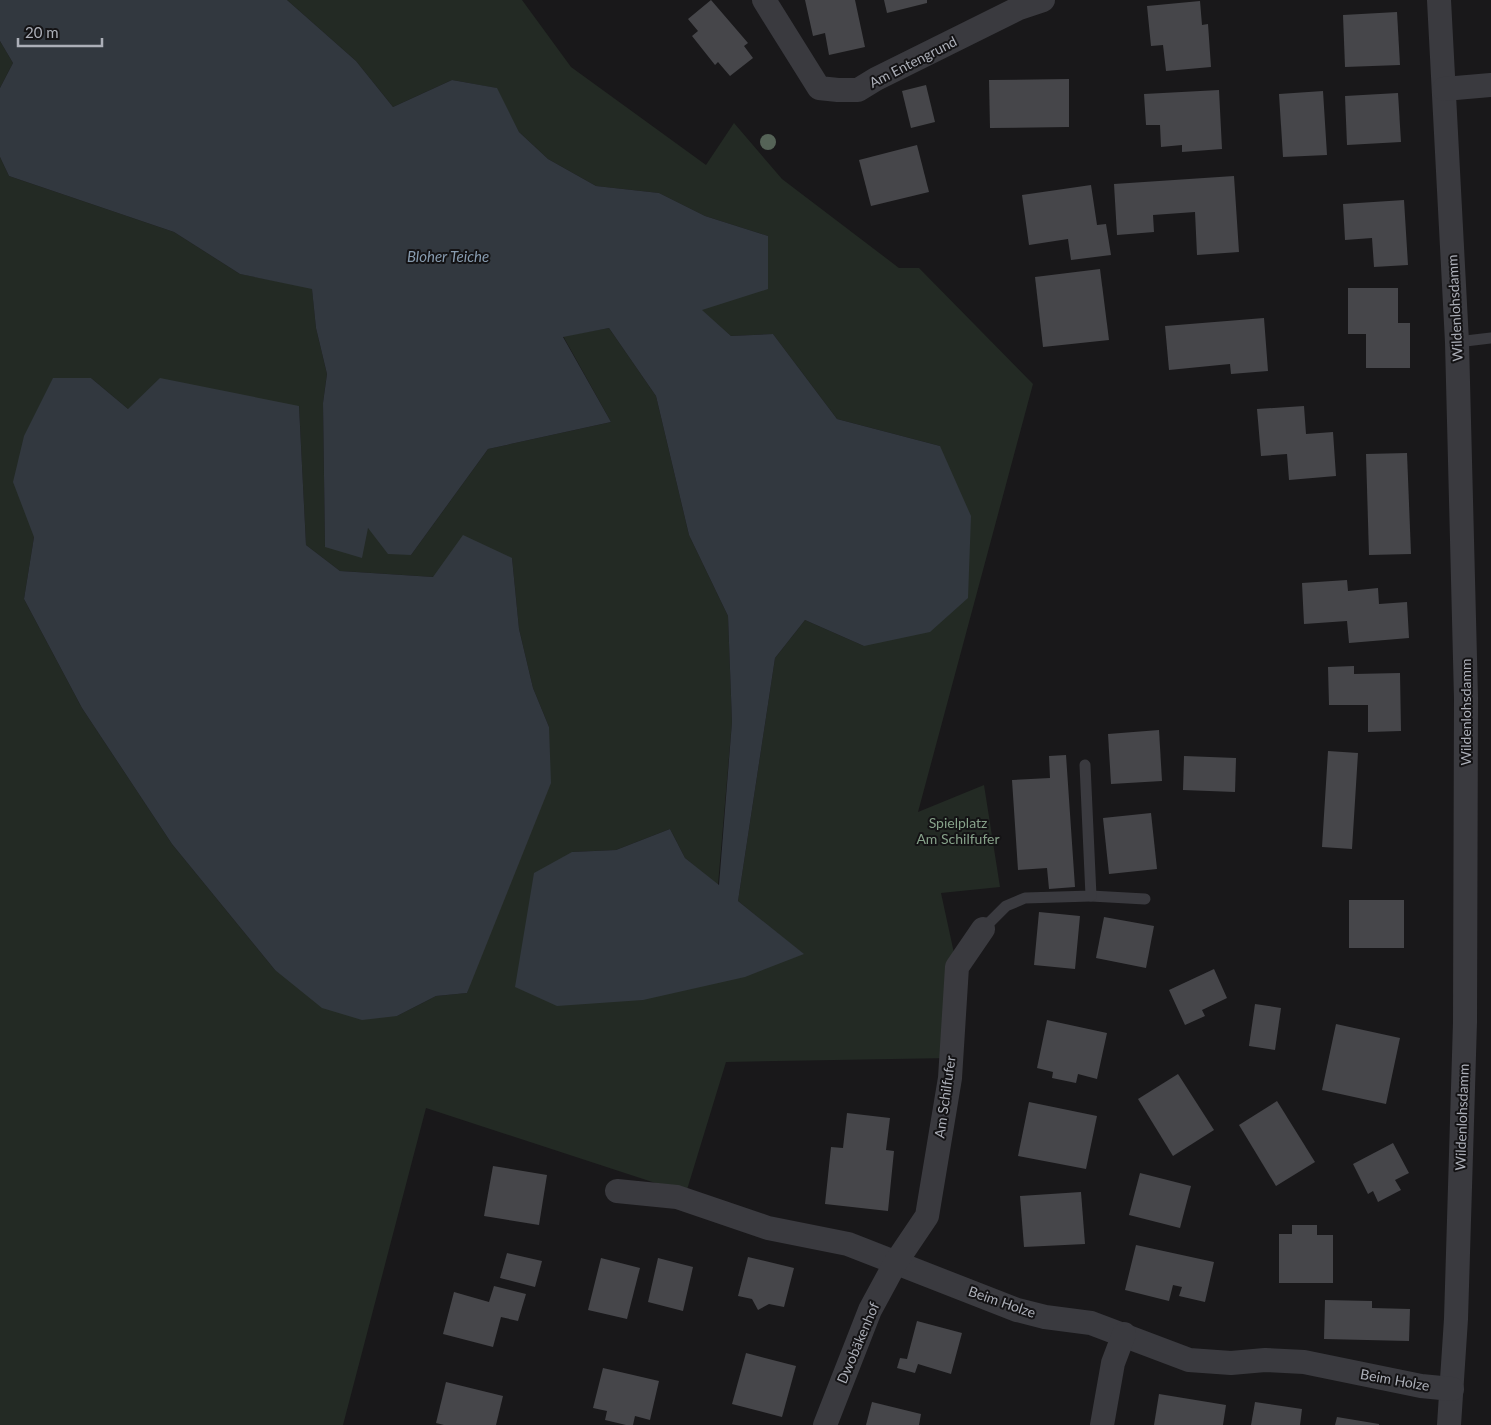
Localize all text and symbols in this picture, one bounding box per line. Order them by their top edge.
scale bar [18,15,101,47]
text: 20 m [25,23,59,41]
street label: Am Entengrund [866,32,959,91]
water label: Bloher Teiche [407,247,489,265]
street label: Wildenlohsdamm [1443,254,1466,362]
street label: Wildenlohsdamm [1457,658,1474,766]
park label: Spielplatz Am Schilfufer [916,814,1000,847]
street label: Am Schilfufer [930,1055,959,1139]
street label: Wildenlohsdamm [1451,1063,1472,1171]
street label: Beim Holze [966,1282,1038,1321]
street label: Dwobäkenhof [833,1299,882,1386]
street label: Beim Holze [1359,1365,1431,1394]

